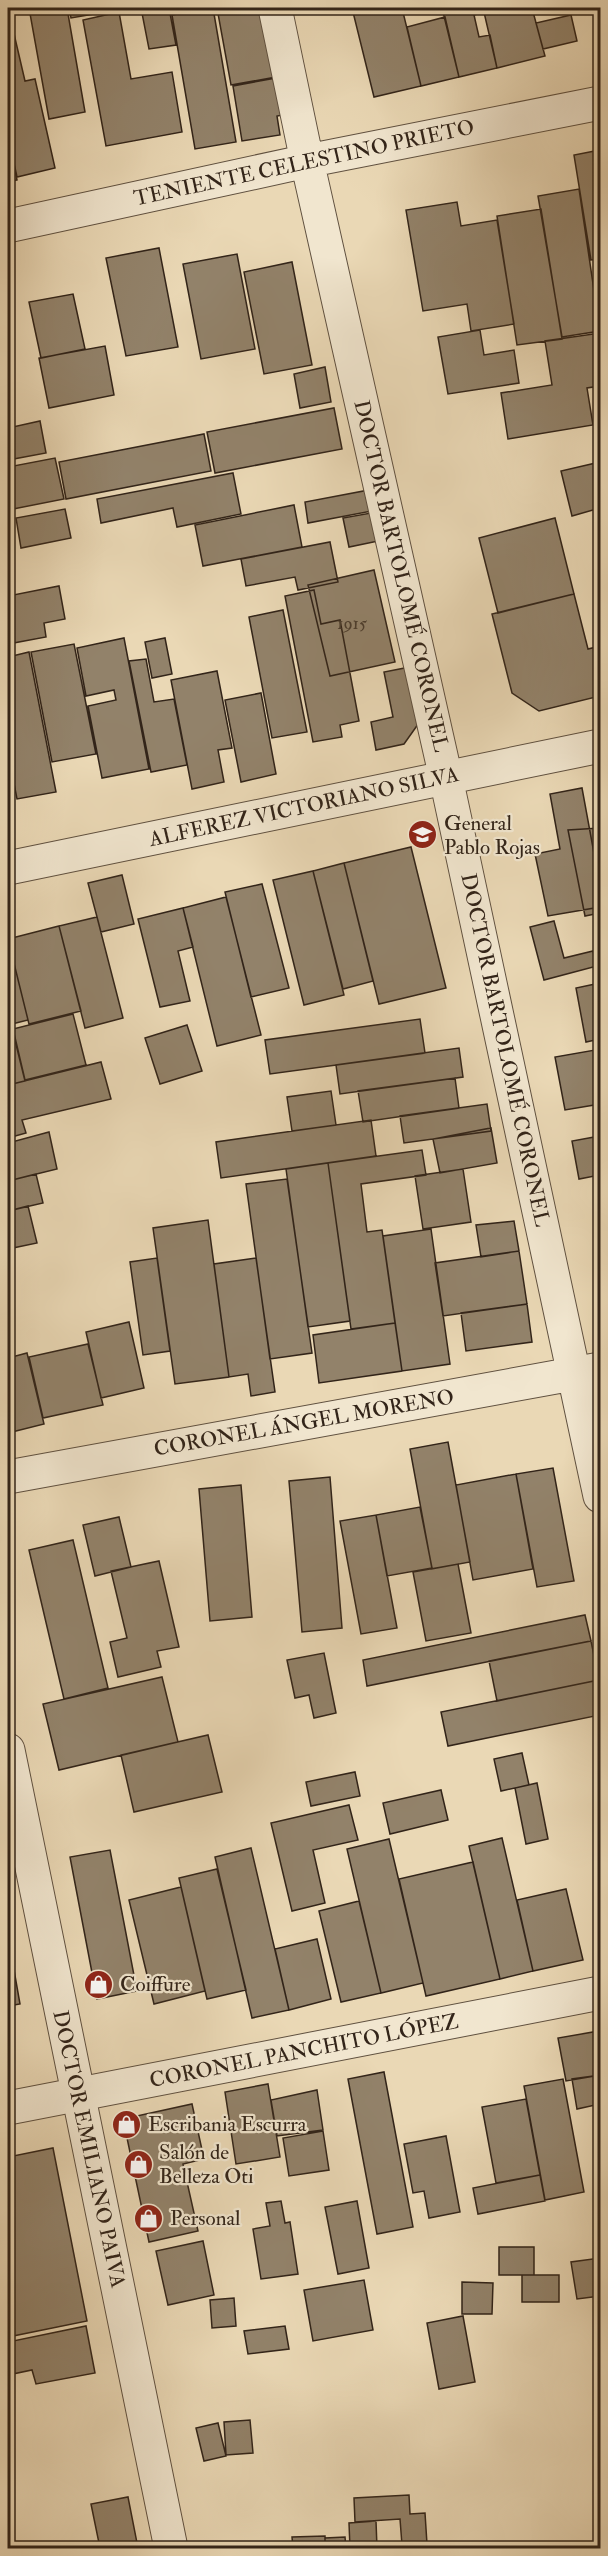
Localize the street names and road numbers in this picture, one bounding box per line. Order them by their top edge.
street label: TENIENTE CELESTINO PRIETO [131,114,477,212]
street label: DOCTOR BARTOLOMÉ CORONEL [347,397,455,755]
street label: ALFEREZ VICTORIANO SILVA [146,761,461,853]
street label: DOCTOR BARTOLOMÉ CORONEL [454,871,556,1229]
street label: CORONEL ÁNGEL MORENO [152,1383,456,1463]
street label: DOCTOR EMILIANO PAIVA [46,2008,132,2290]
street label: CORONEL PANCHITO LÓPEZ [147,2008,461,2094]

